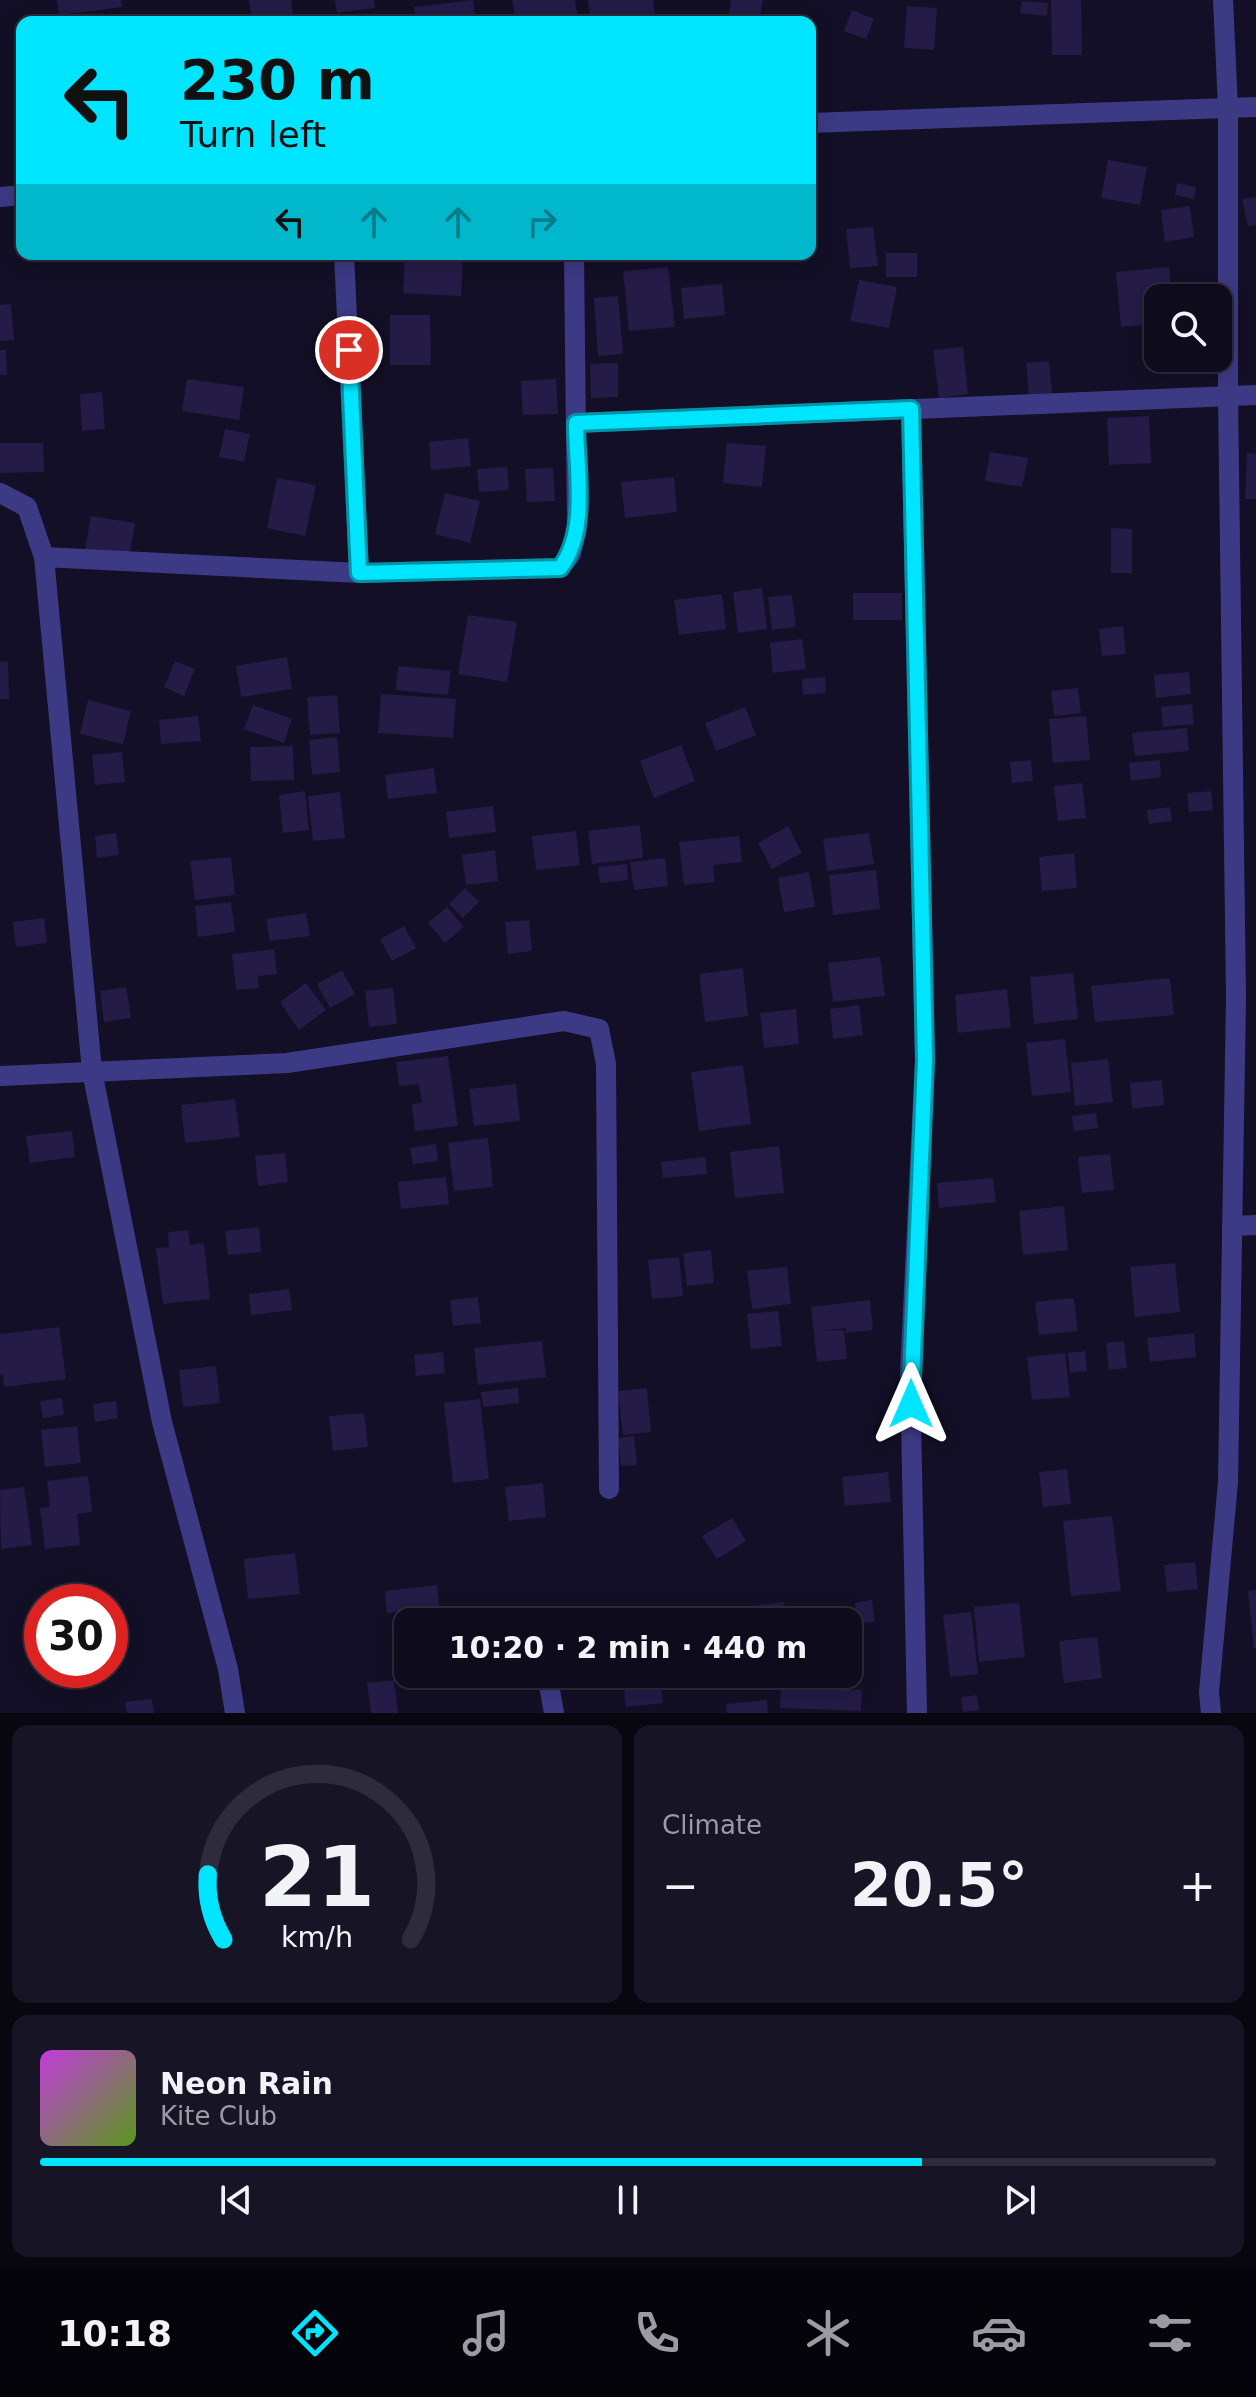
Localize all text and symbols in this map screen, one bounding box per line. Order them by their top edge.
text: 230 m [180,47,375,112]
icon: left [48,48,152,152]
text: Turn left [180,114,326,155]
icon: left [268,200,312,244]
icon: ahead [352,200,396,244]
icon: ahead [436,200,480,244]
icon: right [520,200,564,244]
map controls [1144,284,1232,372]
button: search [1144,284,1232,372]
pin [315,316,383,384]
icon: arrive [327,328,371,372]
position arrow [869,1362,953,1446]
speed limit sign: 30 [24,1584,128,1688]
text: 10:20 · 2 min · 440 m [449,1630,807,1665]
text: Climate [662,1810,762,1840]
text: 21 [259,1829,375,1926]
text: 20.5° [850,1850,1028,1920]
text: − [662,1860,699,1911]
text: + [1179,1860,1216,1911]
text: km/h [281,1920,353,1954]
text: Neon Rain [160,2066,333,2101]
text: Kite Club [160,2101,277,2131]
icon: previous [214,2178,258,2222]
icon: pause [606,2178,650,2222]
icon: next [998,2178,1042,2222]
icon: directions [287,2305,343,2361]
icon: music [458,2305,514,2361]
icon: phone [629,2305,685,2361]
icon: climate [800,2305,856,2361]
icon: car [971,2305,1027,2361]
icon: filters [1142,2305,1198,2361]
text: 10:18 [58,2313,172,2354]

